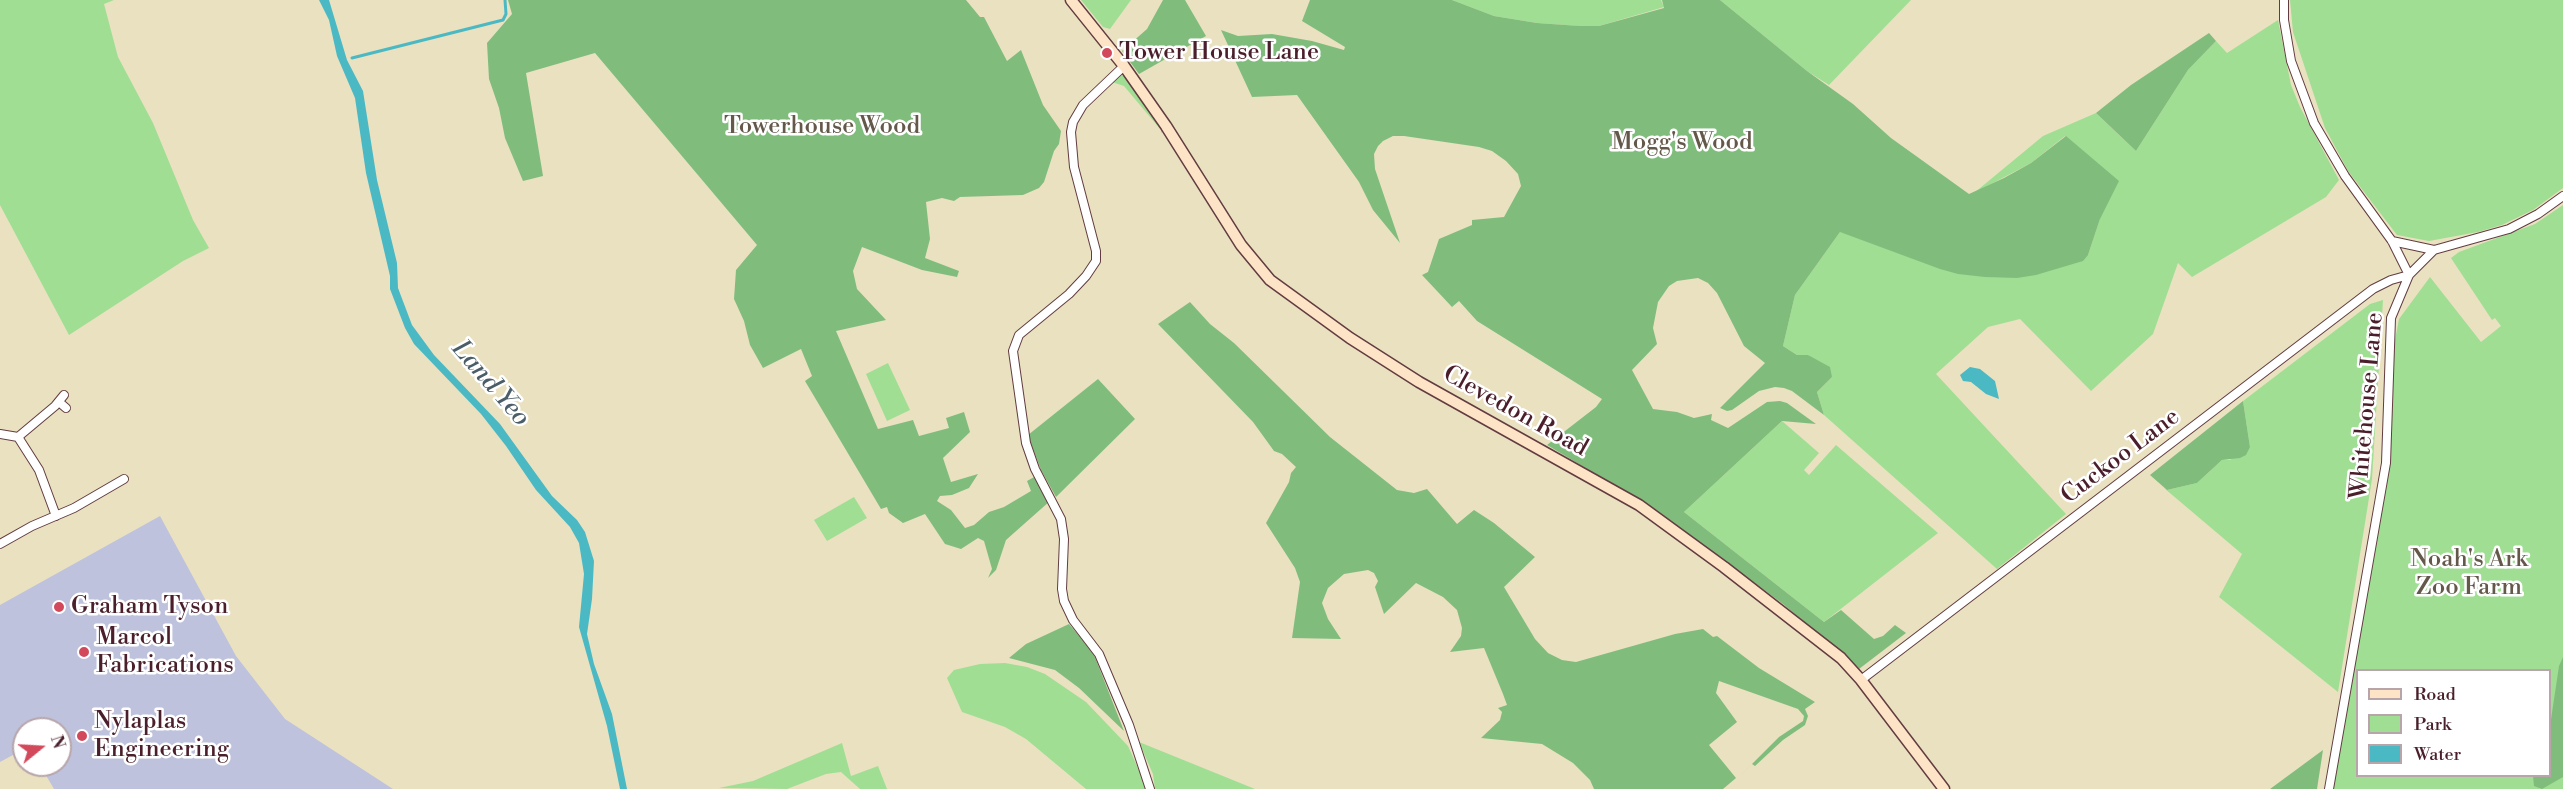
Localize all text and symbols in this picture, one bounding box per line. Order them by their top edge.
place label: Tower House Lane [1119,39,1319,67]
marker: Tower House Lane [1100,46,1114,60]
park label: Towerhouse Wood [724,113,920,141]
park label: Mogg's Wood [1611,129,1753,157]
street label: Whitehouse Lane [2345,311,2391,501]
water label: Land Yeo [444,335,536,433]
street label: Clevedon Road [1437,360,1593,464]
street label: Cuckoo Lane [2056,403,2186,511]
park label: Noah's Ark Zoo Farm [2410,546,2528,602]
place label: Graham Tyson [71,593,228,621]
marker: Graham Tyson [52,600,66,614]
place label: Marcol Fabrications [96,624,234,680]
marker: Marcol Fabrications [77,645,91,659]
legend [2356,669,2551,777]
text: Road [2414,683,2456,706]
place label: Nylaplas Engineering [94,708,229,764]
text: Park [2414,713,2451,736]
north arrow [12,717,72,777]
marker: Nylaplas Engineering [75,729,89,743]
text: N [46,733,69,751]
text: Water [2414,743,2461,766]

